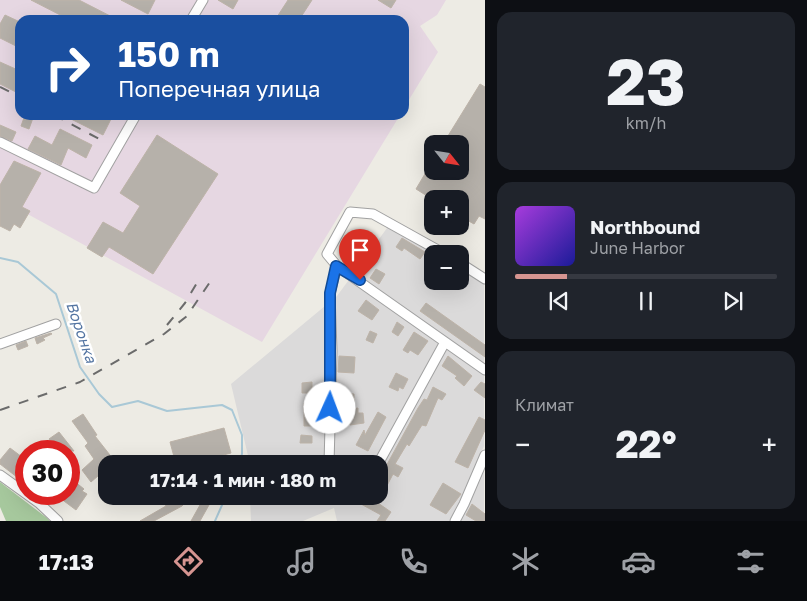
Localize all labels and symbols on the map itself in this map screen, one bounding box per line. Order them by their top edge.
north arrow [424,135,469,180]
pin [339,229,381,280]
water label: Воронка [63,299,101,365]
position arrow [303,381,355,433]
speed limit sign: 30 [15,440,80,505]

